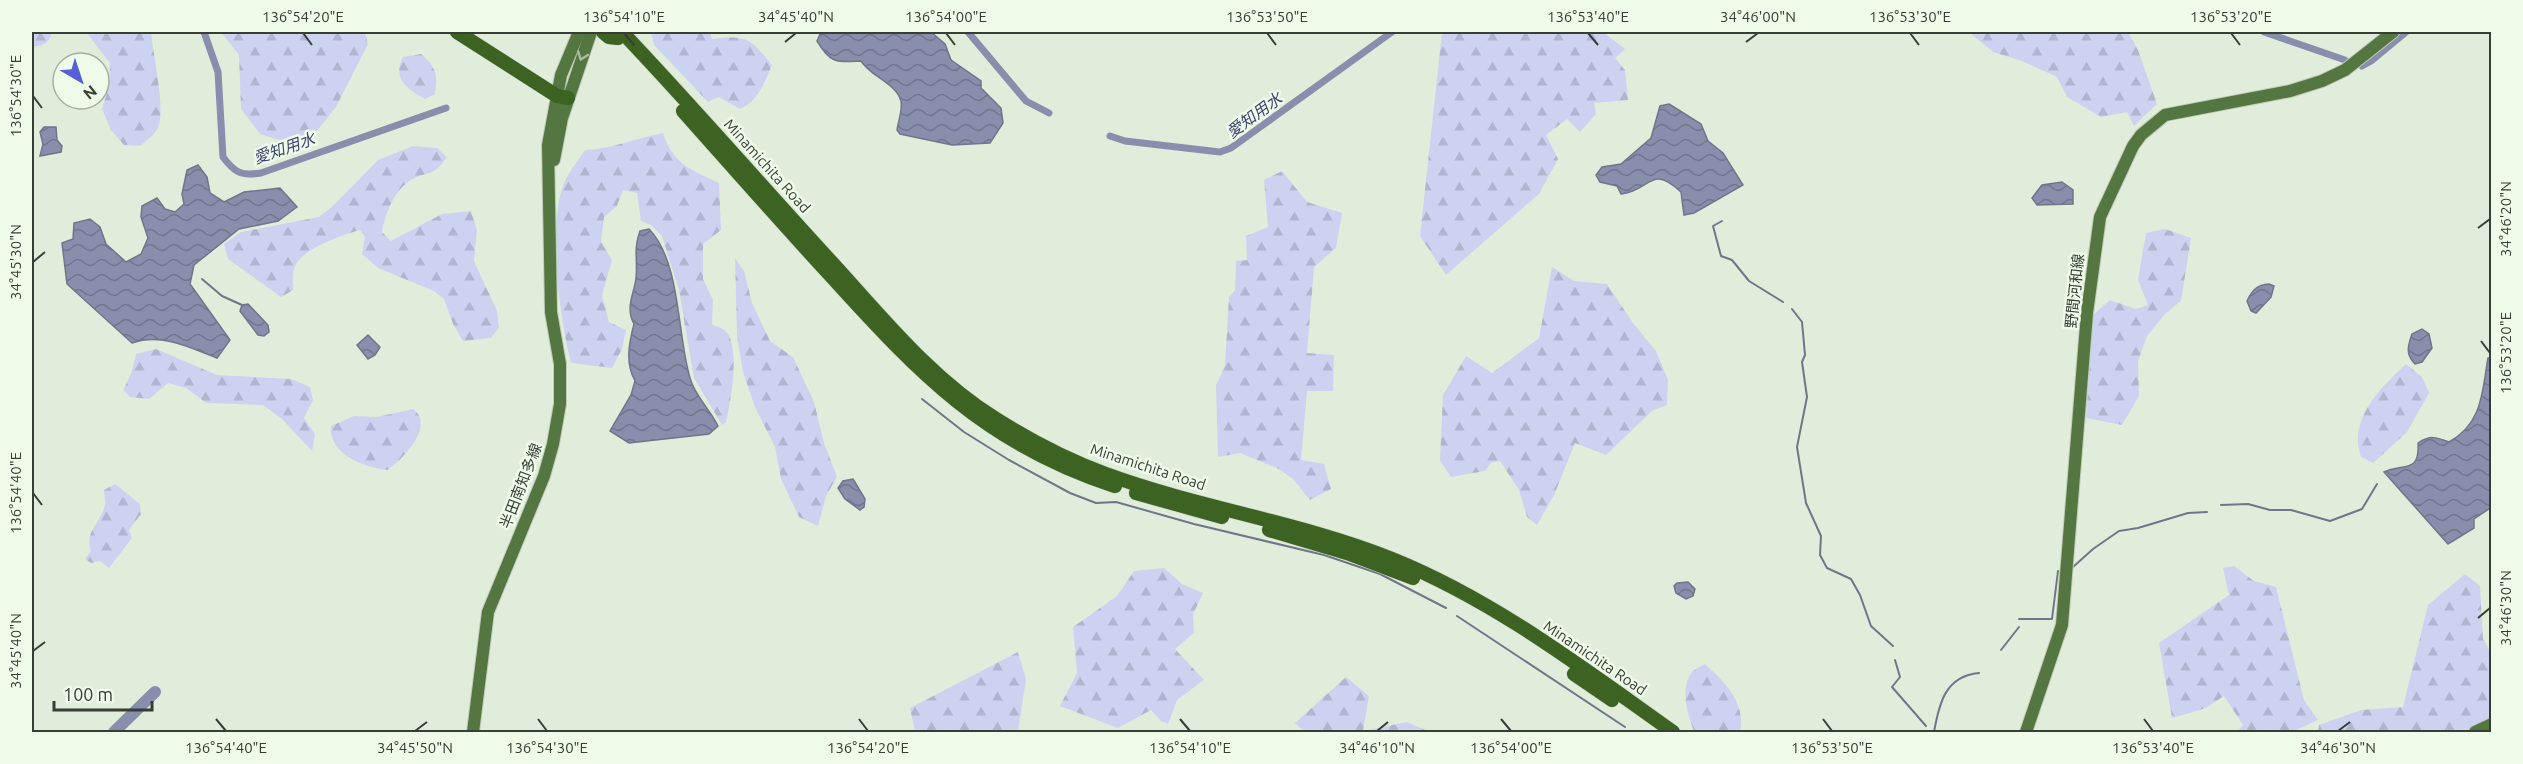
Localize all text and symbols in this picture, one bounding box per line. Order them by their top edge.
text: 136°54'20"E [262,8,344,25]
text: 136°54'10"E [583,8,665,25]
text: 34°45'40"N [758,8,834,25]
text: 136°54'00"E [905,8,987,25]
text: 136°53'50"E [1226,8,1308,25]
text: 136°53'40"E [1547,8,1629,25]
text: 34°46'00"N [1720,8,1796,25]
text: 136°53'30"E [1869,8,1951,25]
text: 136°53'20"E [2190,8,2272,25]
one-way arrow [576,50,589,61]
north arrow [51,51,111,111]
text: 136°54'30"E [7,55,24,137]
text: N [80,82,101,103]
water label: 愛知用水 [1223,88,1287,141]
street label: Minamichita Road [721,115,814,216]
water label: 愛知用水 [251,128,319,167]
text: 34°46'20"N [2497,181,2514,257]
text: 34°45'30"N [7,224,24,300]
street label: 野間河和線 [2062,253,2087,329]
text: 136°53'20"E [2497,312,2514,394]
street label: Minamichita Road [1088,440,1208,493]
street label: 半田南知多線 [496,441,545,531]
text: 136°54'40"E [7,452,24,534]
text: 34°46'30"N [2497,570,2514,646]
text: 34°45'40"N [7,613,24,689]
street label: Minamichita Road [1541,617,1650,698]
scale bar [54,674,152,712]
text: 100 m [63,684,113,704]
text: 136°54'40"E [185,739,267,756]
text: 34°45'50"N [377,739,453,756]
text: 136°54'30"E [506,739,588,756]
text: 136°54'20"E [827,739,909,756]
text: 136°54'10"E [1149,739,1231,756]
text: 34°46'10"N [1339,739,1415,756]
text: 136°54'00"E [1470,739,1552,756]
text: 136°53'50"E [1791,739,1873,756]
text: 136°53'40"E [2112,739,2194,756]
text: 34°46'30"N [2300,739,2376,756]

